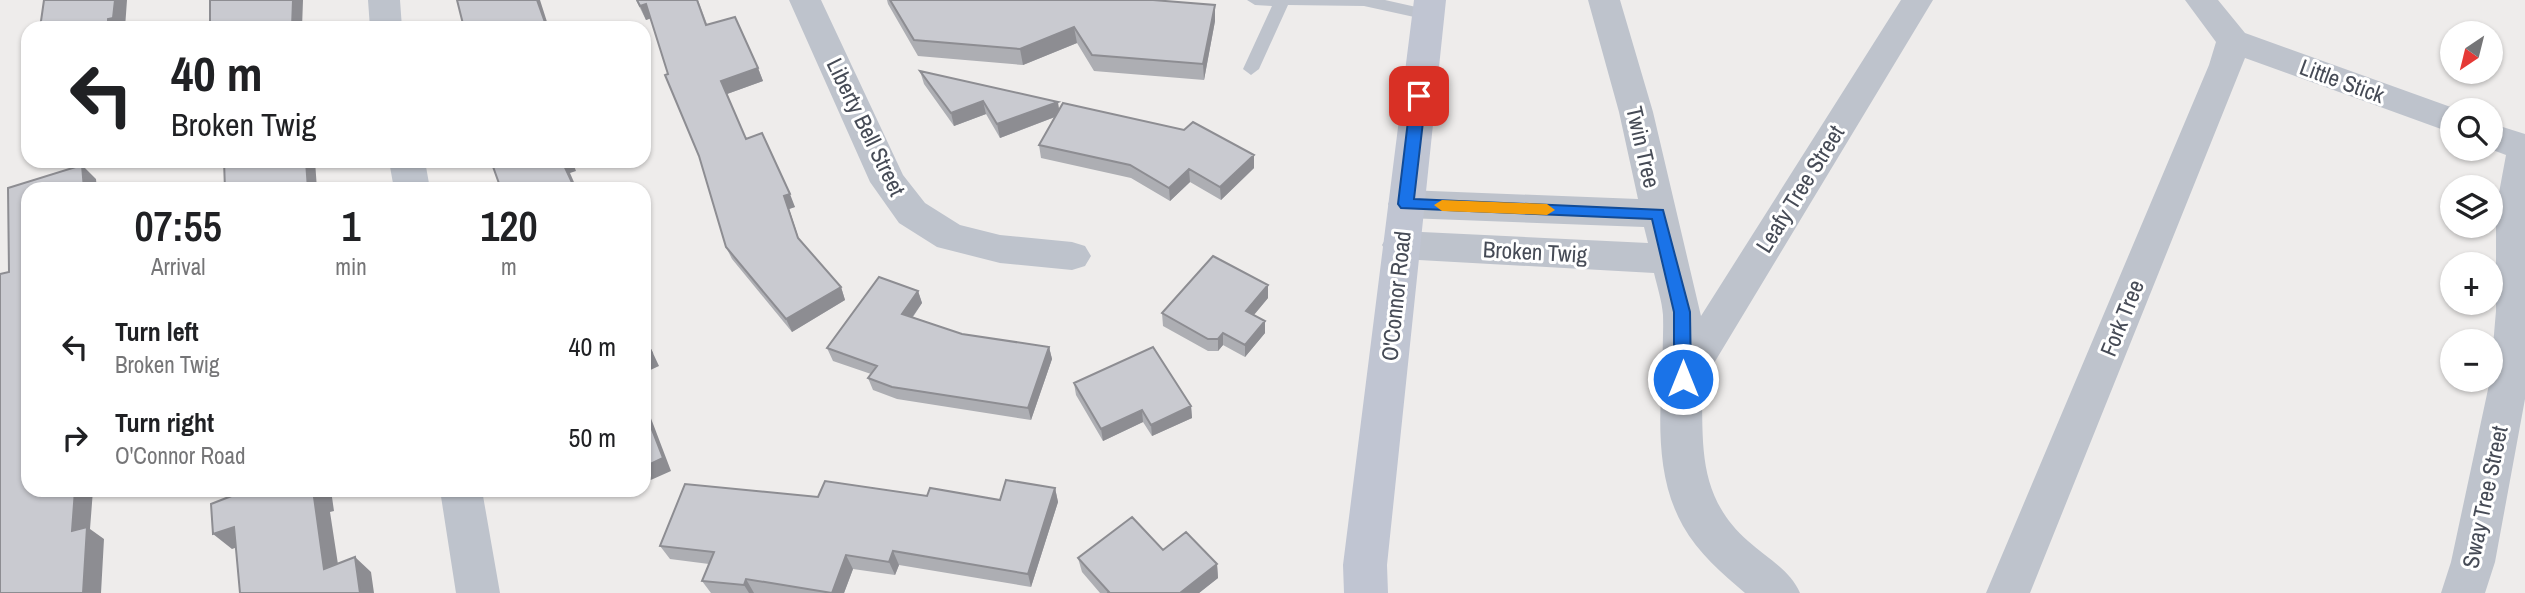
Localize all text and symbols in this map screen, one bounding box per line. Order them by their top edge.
north arrow [2440,21,2502,84]
map controls [2440,21,2503,392]
text: 40 m [171,40,263,106]
icon: left [56,49,147,140]
street label: Little Stick [2295,51,2389,110]
street label: Liberty Bell Street [820,53,913,201]
pin [1389,66,1449,126]
icon: arrive [1400,77,1438,115]
button: search [2440,98,2503,161]
text: Broken Twig [171,103,316,146]
street label: Twin Tree [1619,103,1668,191]
street label: Leafy Tree Street [1748,119,1851,258]
button: layers [2440,175,2503,238]
text: 07:55 [134,198,222,254]
text: 1 [341,198,361,254]
text: 120 [480,198,538,254]
street label: O'Connor Road [1373,229,1418,362]
street label: Broken Twig [1482,233,1589,270]
text: Arrival [151,251,205,282]
text: min [335,251,367,282]
text: m [501,251,517,282]
button: + [2440,252,2503,315]
street label: Fork Tree [2092,275,2151,361]
text: Turn left [115,314,199,349]
icon: left [56,328,94,366]
text: 40 m [569,329,616,364]
button: − [2440,329,2503,392]
position arrow [1646,342,1720,416]
text: Broken Twig [115,349,220,380]
text: Turn right [115,405,214,440]
icon: right [56,419,94,457]
text: 50 m [569,420,616,455]
street label: Sway Tree Street [2454,423,2515,571]
text: O'Connor Road [115,440,245,471]

